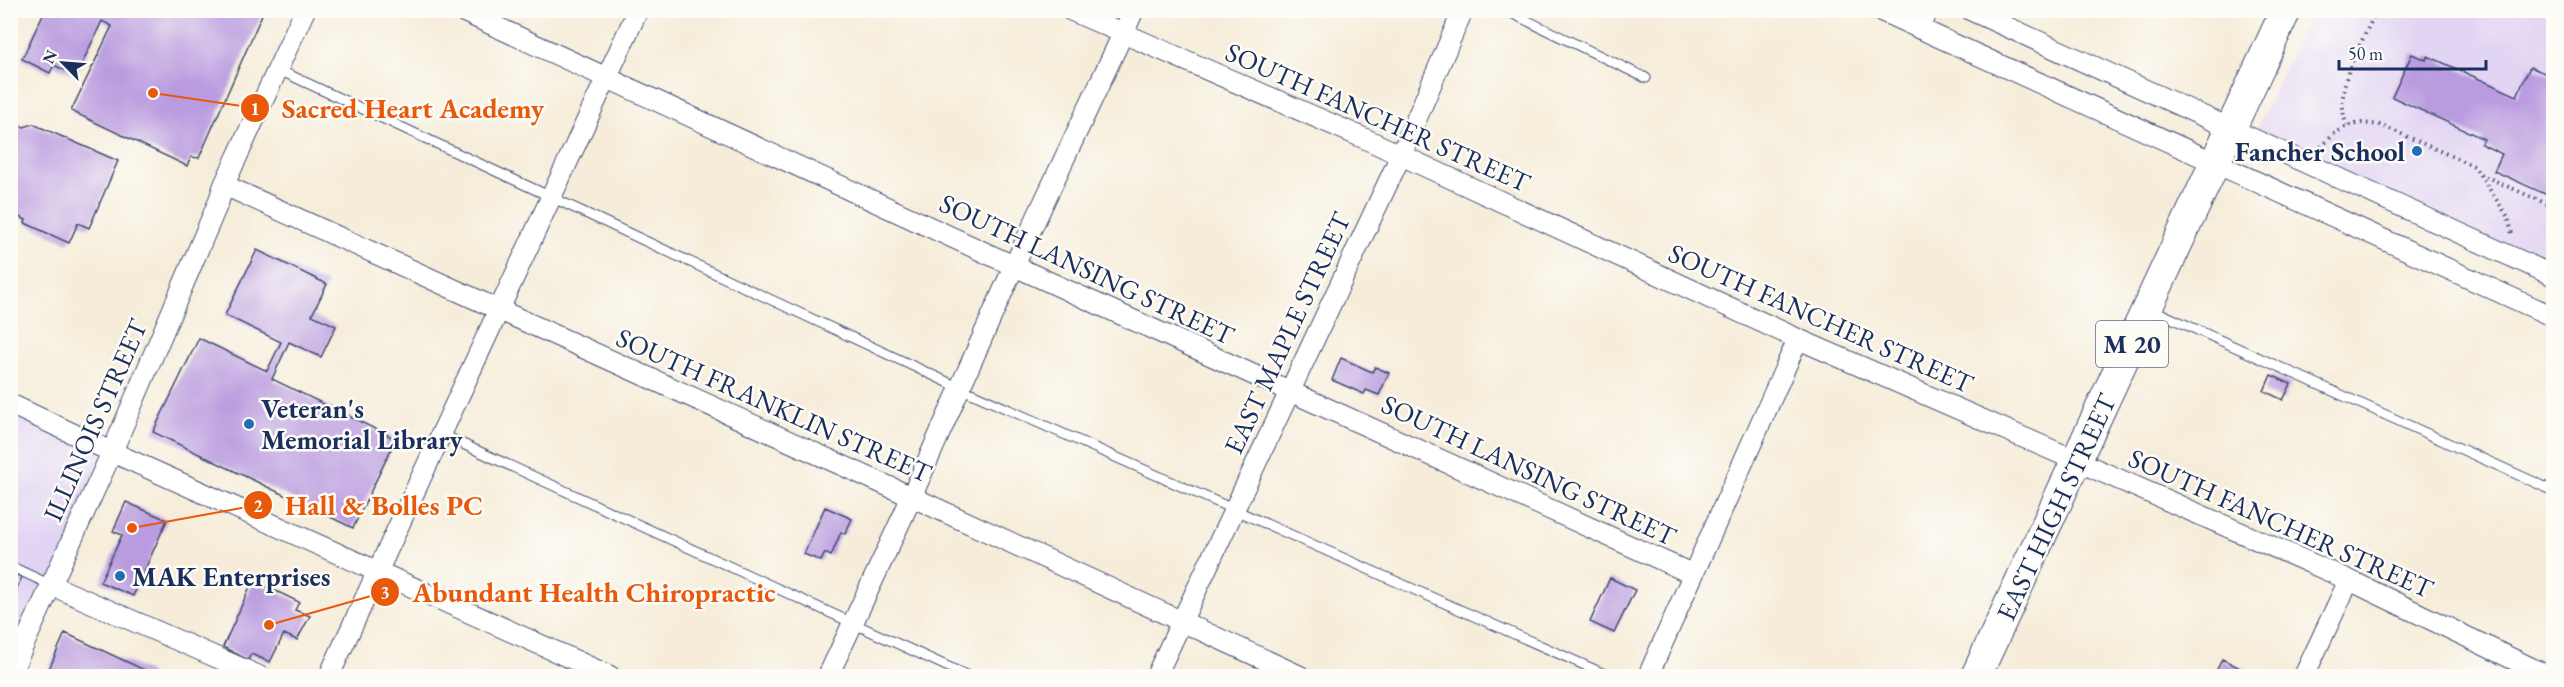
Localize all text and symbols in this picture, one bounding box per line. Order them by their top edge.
north arrow [33,33,93,93]
scale bar [2339,33,2486,71]
street label: SOUTH FANCHER STREET [1220,34,1537,200]
text: 50 m [2348,42,2383,65]
text: N [38,47,62,67]
callout: Sacred Heart Academy [240,85,556,131]
text: Sacred Heart Academy [282,90,545,126]
text: 1 [250,97,260,120]
place label: Fancher School [2235,134,2405,169]
marker: Fancher School [2410,144,2424,158]
street label: SOUTH LANSING STREET [934,185,1241,353]
street label: EAST MAPLE STREET [1216,206,1359,459]
street label: SOUTH FANCHER STREET [1663,235,1980,401]
street label: ILLINOIS STREET [35,313,156,526]
street label: SOUTH FRANKLIN STREET [611,320,938,491]
road number: M 20 [2096,321,2168,367]
street label: SOUTH LANSING STREET [1376,386,1683,554]
street label: EAST HIGH STREET [1988,387,2124,626]
place label: Veteran's Memorial Library [261,391,464,457]
marker: Veteran's Memorial Library [242,417,256,431]
street label: SOUTH FANCHER STREET [2123,440,2440,606]
callout: Hall & Bolles PC [243,482,495,528]
text: Hall & Bolles PC [285,487,483,523]
text: 2 [253,494,263,517]
place label: MAK Enterprises [132,559,331,594]
marker: MAK Enterprises [113,569,127,583]
callout: Abundant Health Chiropractic [370,569,788,615]
text: Abundant Health Chiropractic [411,574,776,610]
text: 3 [380,581,390,604]

